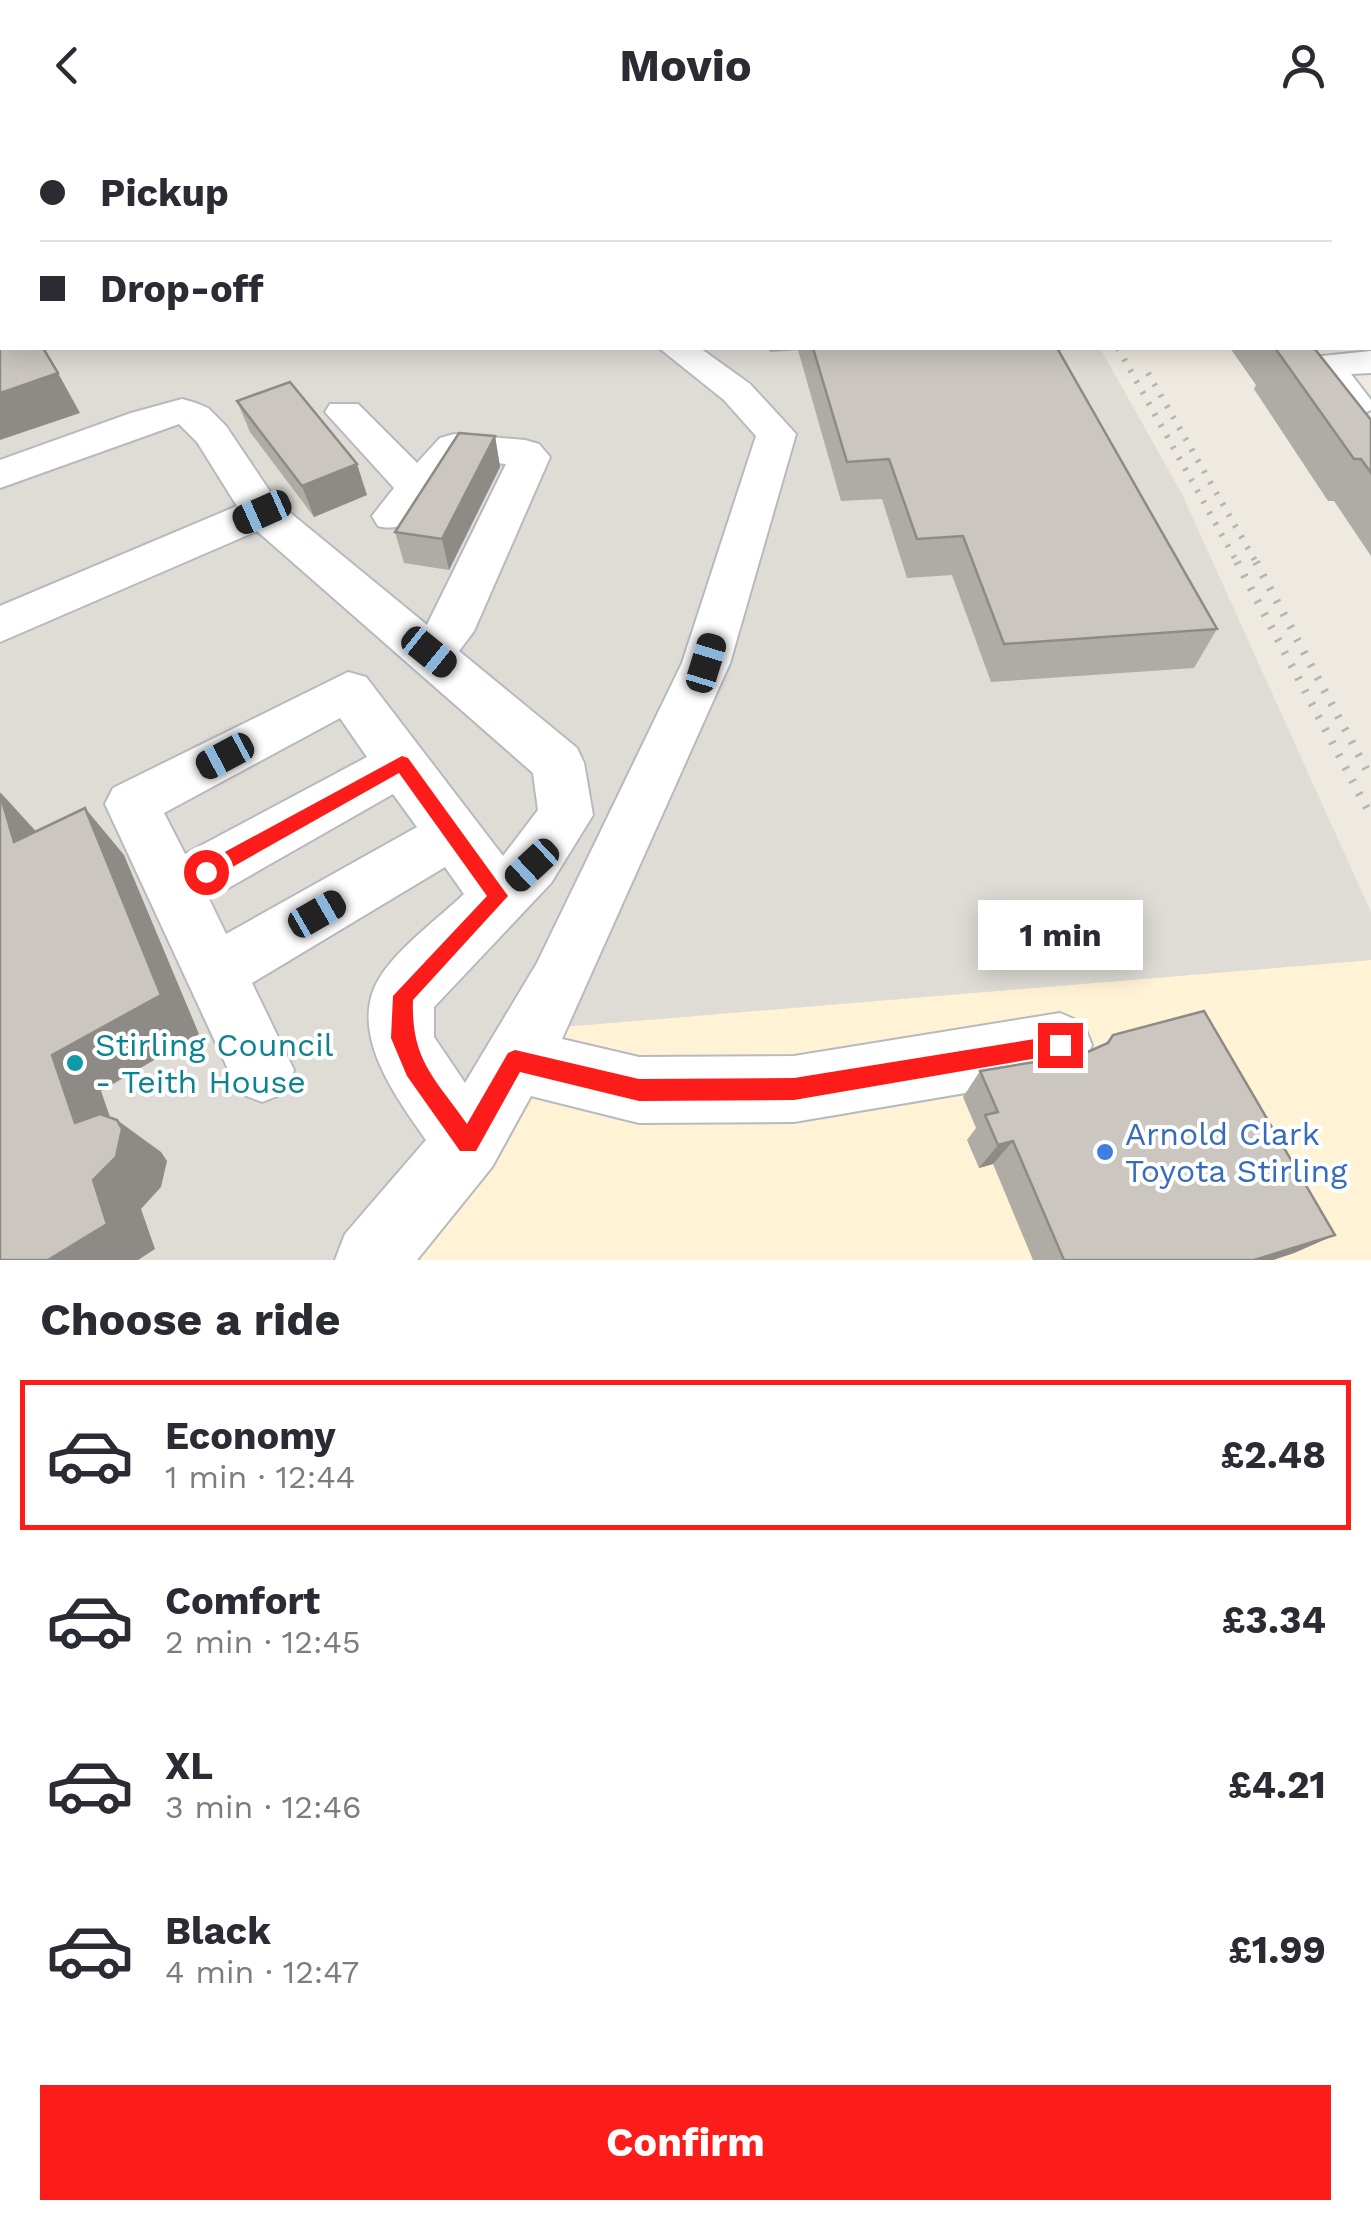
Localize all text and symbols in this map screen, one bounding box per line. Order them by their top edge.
icon: back [40,38,95,93]
icon: person [1276,38,1331,93]
text: Movio [619,39,752,92]
text: Pickup [100,171,229,215]
text: Drop-off [100,267,264,311]
car [228,486,296,538]
car [396,621,462,683]
car [683,630,729,696]
car [191,729,259,783]
car [500,834,564,896]
route start [184,850,229,895]
car [284,886,350,942]
callout: 1 min [978,900,1142,970]
text: 1 min [1019,916,1102,954]
route end [1038,1023,1083,1068]
place label: Stirling Council - Teith House [95,1026,334,1101]
marker: Stirling Council - Teith House [64,1052,86,1074]
place label: Arnold Clark Toyota Stirling [1125,1115,1348,1190]
marker: Arnold Clark Toyota Stirling [1094,1141,1116,1163]
text: Choose a ride [40,1293,340,1346]
icon: car [45,1410,135,1500]
text: Economy [165,1414,336,1458]
text: £2.48 [1221,1433,1326,1477]
text: 1 min · 12:44 [165,1458,355,1496]
icon: car [45,1575,135,1665]
text: Comfort [165,1579,320,1623]
text: £3.34 [1222,1598,1326,1642]
text: 2 min · 12:45 [165,1623,361,1661]
icon: car [45,1740,135,1830]
text: XL [165,1744,213,1788]
text: £4.21 [1228,1763,1326,1807]
text: 3 min · 12:46 [165,1788,361,1826]
icon: car [45,1905,135,1995]
text: Black [165,1909,271,1953]
text: £1.99 [1228,1928,1326,1972]
text: 4 min · 12:47 [165,1953,359,1991]
button: Confirm [40,2085,1331,2200]

